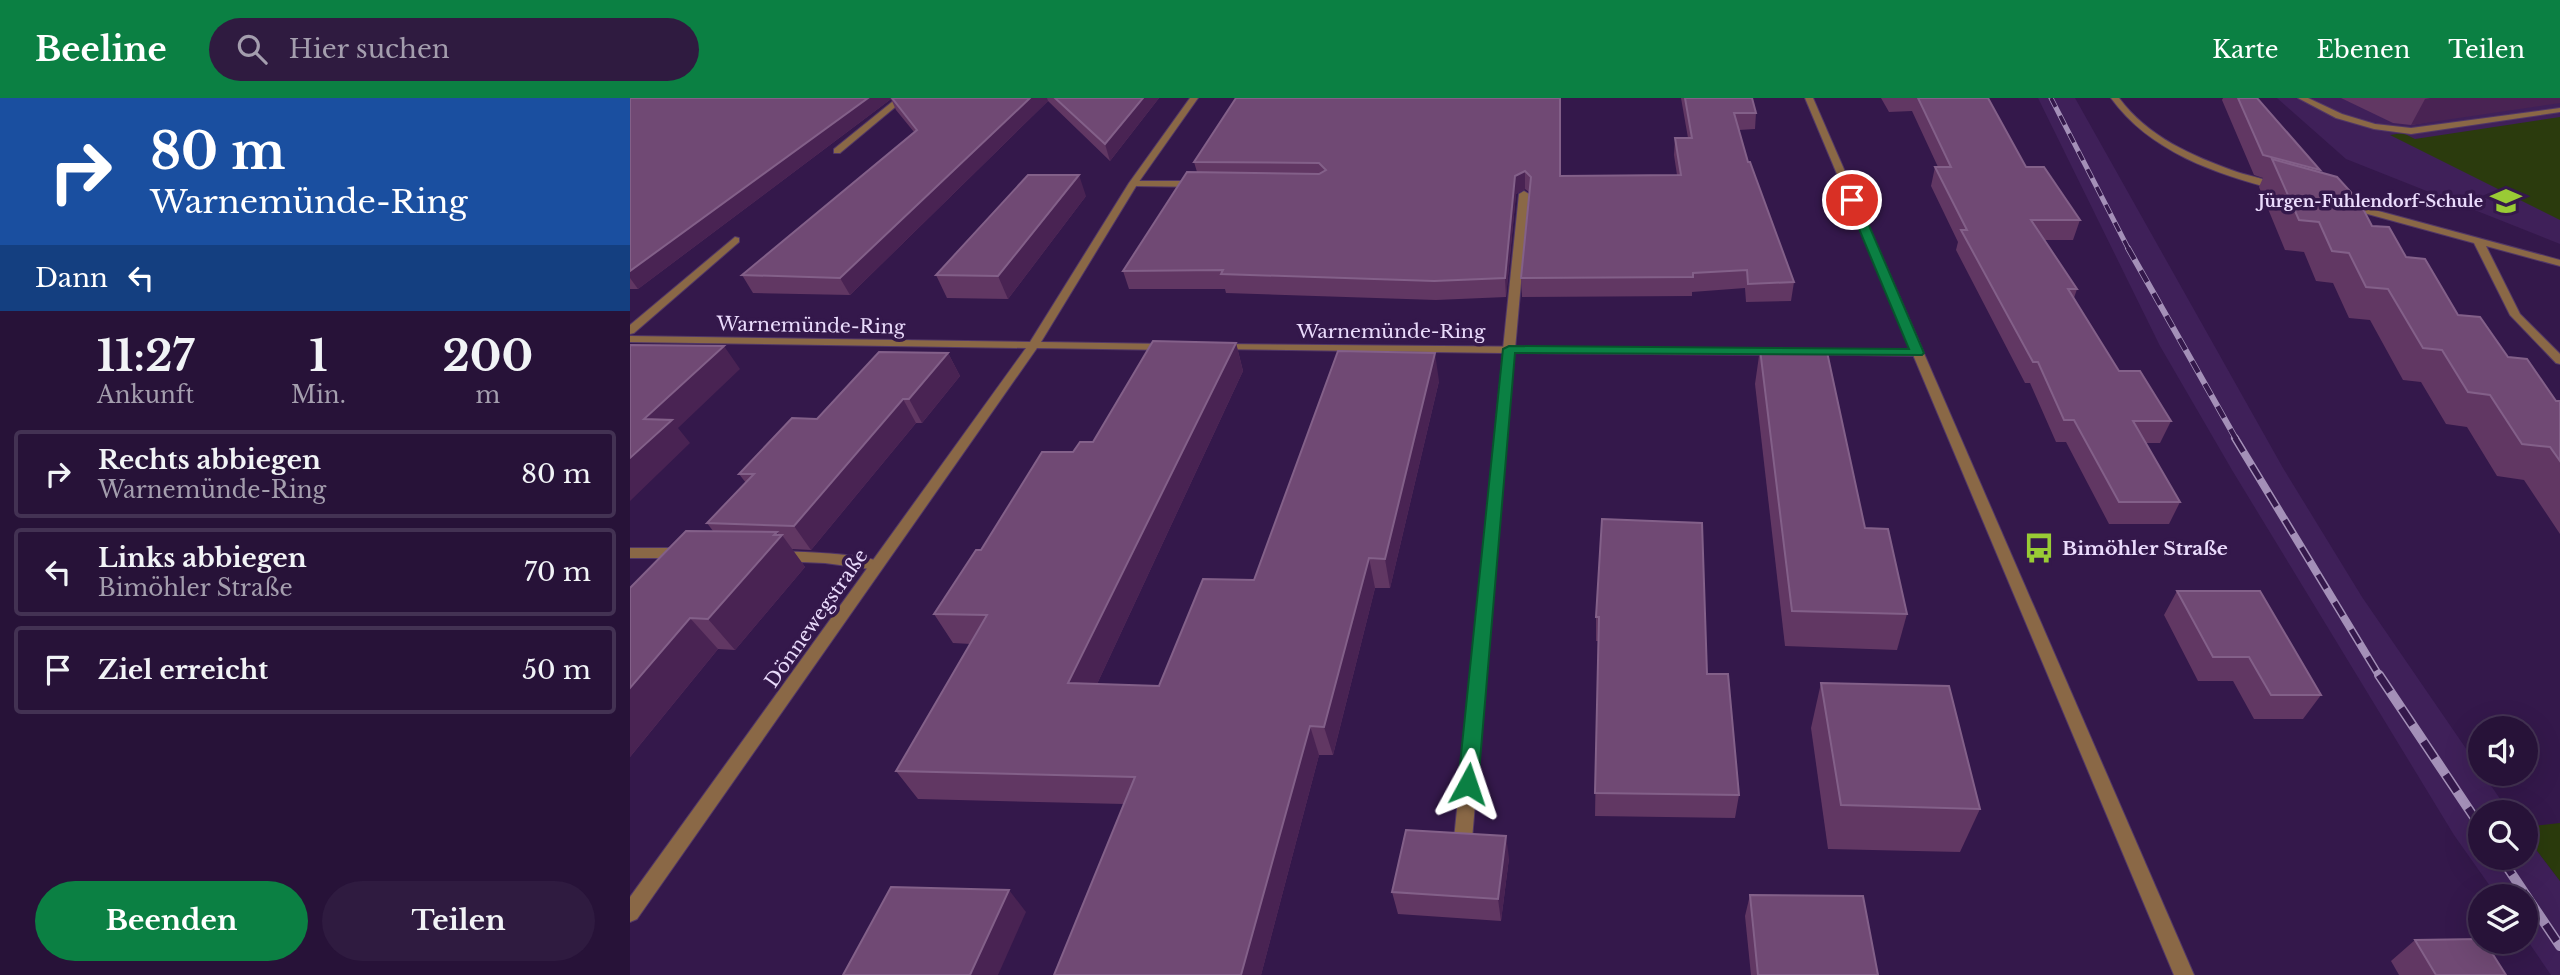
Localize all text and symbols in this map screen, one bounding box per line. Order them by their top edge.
search box [209,18,699,81]
text: Beeline [35,29,167,70]
icon: search [233,30,271,68]
text: Hier suchen [289,33,450,65]
text: Karte [2212,35,2279,64]
text: Ebenen [2317,35,2410,64]
text: Teilen [2448,35,2525,64]
text: 80 m [150,121,285,182]
icon: right [35,126,126,217]
pin [1822,170,1882,230]
icon: arrive [1833,181,1871,219]
text: Warnemünde-Ring [150,182,468,222]
school or university icon: Jürgen-Fuhlendorf-Schule [2489,184,2523,218]
place label: Jürgen-Fuhlendorf-Schule [2255,191,2483,211]
icon: left [122,259,160,297]
text: Dann [35,262,108,294]
street label: Warnemünde-Ring [715,312,906,339]
street label: Warnemünde-Ring [1296,320,1486,343]
text: 11:27 [97,330,194,382]
text: 1 [309,330,328,382]
text: 200 [443,330,533,382]
text: Ankunft [97,381,194,409]
text: Min. [291,381,346,409]
text: m [476,381,500,409]
text: Rechts abbiegen [98,444,321,476]
icon: right [39,455,77,493]
text: 80 m [521,458,591,490]
text: Warnemünde-Ring [98,476,326,504]
bus stop icon: Bimöhler Straße [2022,531,2056,565]
place label: Bimöhler Straße [2062,537,2228,560]
text: Links abbiegen [98,542,307,574]
street label: Dönnewegstraße [760,545,873,692]
icon: left [39,553,77,591]
text: 70 m [524,556,591,588]
text: Bimöhler Straße [98,574,293,602]
icon: arrive [39,651,77,689]
text: Ziel erreicht [98,654,268,686]
text: 50 m [522,654,591,686]
map controls [2468,716,2538,954]
button: sound [2468,716,2538,786]
position arrow [1431,747,1505,821]
button: search [2468,800,2538,870]
button: Beenden [35,881,308,961]
button: Teilen [322,881,595,961]
button: layers [2468,884,2538,954]

